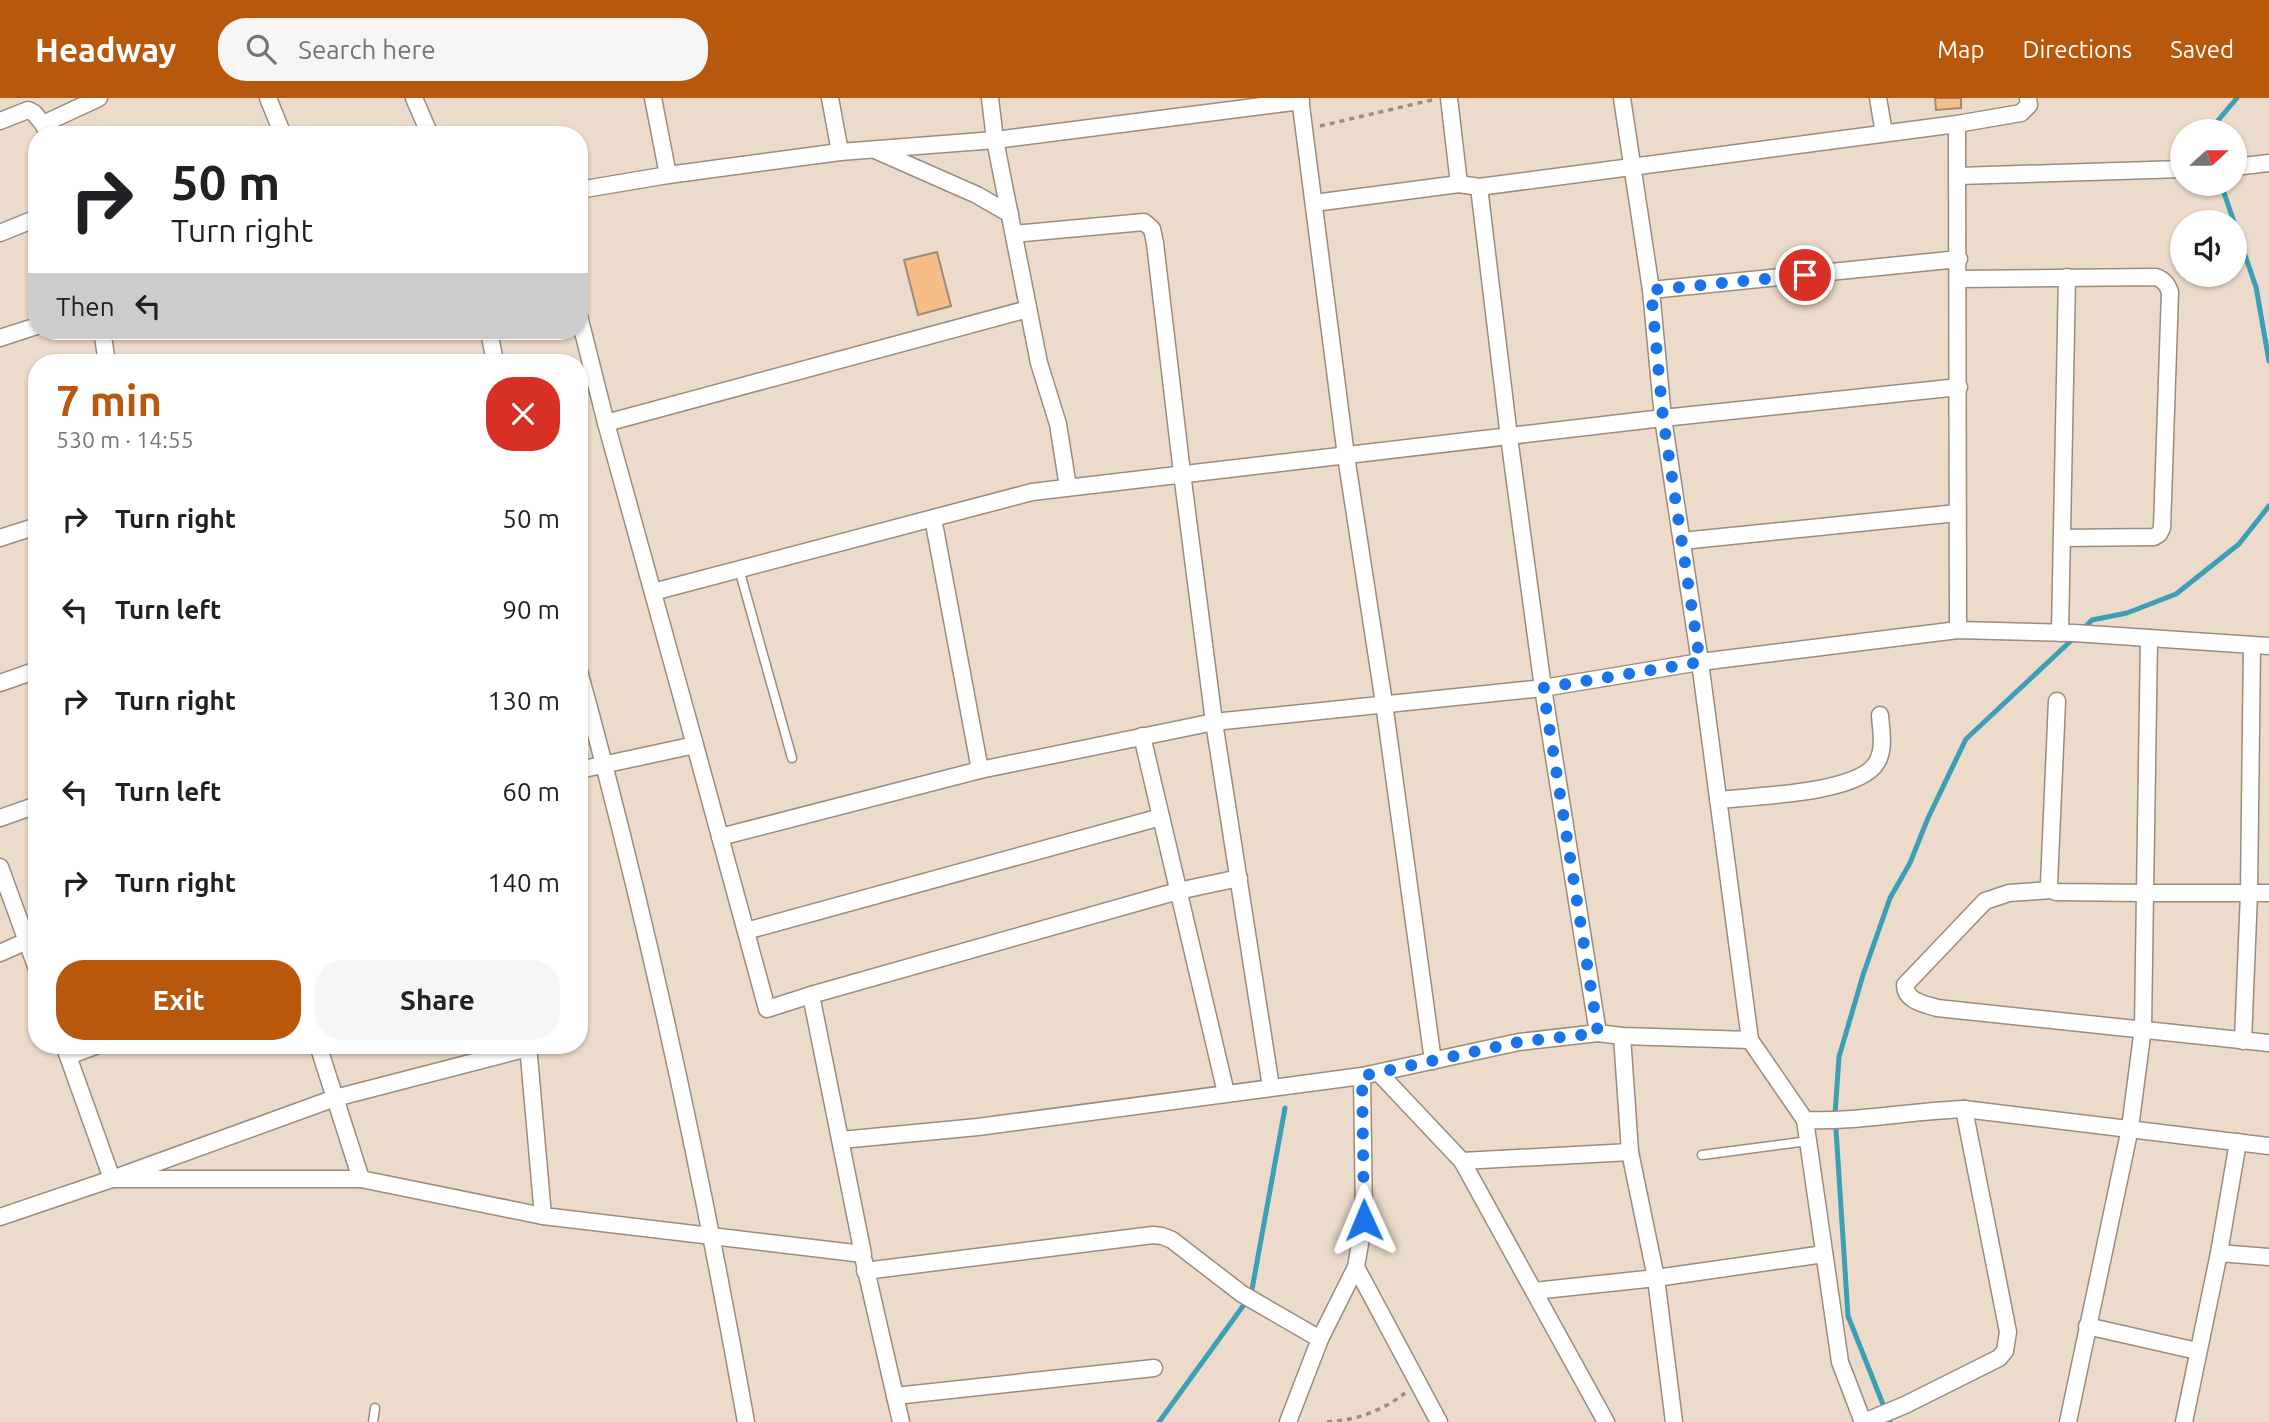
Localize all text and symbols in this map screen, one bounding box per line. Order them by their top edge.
search box [218,18,708,81]
icon: search [242,30,280,68]
text: Headway [35,31,176,68]
text: Search here [298,35,436,64]
text: Map [1937,36,1984,63]
text: Directions [2022,36,2132,63]
text: Saved [2170,36,2234,63]
north arrow [2170,119,2247,196]
map controls [2170,119,2247,287]
icon: right [56,154,147,245]
text: 50 m [171,154,280,209]
button: sound [2170,210,2247,287]
text: Turn right [171,212,313,248]
pin [1775,245,1835,305]
icon: arrive [1786,256,1824,294]
icon: left [129,287,167,325]
text: Then [56,292,115,321]
text: 7 min [56,377,162,424]
button: close [486,377,560,451]
text: 530 m · 14:55 [56,427,194,452]
icon: right [56,500,94,538]
text: Turn right [115,504,236,533]
text: 50 m [502,504,560,533]
icon: left [56,591,94,629]
text: Turn left [115,595,221,624]
text: 90 m [502,595,560,624]
icon: right [56,682,94,720]
text: Turn right [115,686,236,715]
text: 130 m [488,686,560,715]
icon: left [56,773,94,811]
text: Turn left [115,777,221,806]
text: 60 m [502,777,560,806]
icon: right [56,864,94,902]
text: Turn right [115,868,236,897]
text: 140 m [488,868,560,897]
button: Exit [56,960,301,1040]
button: Share [315,960,560,1040]
position arrow [1327,1183,1401,1257]

